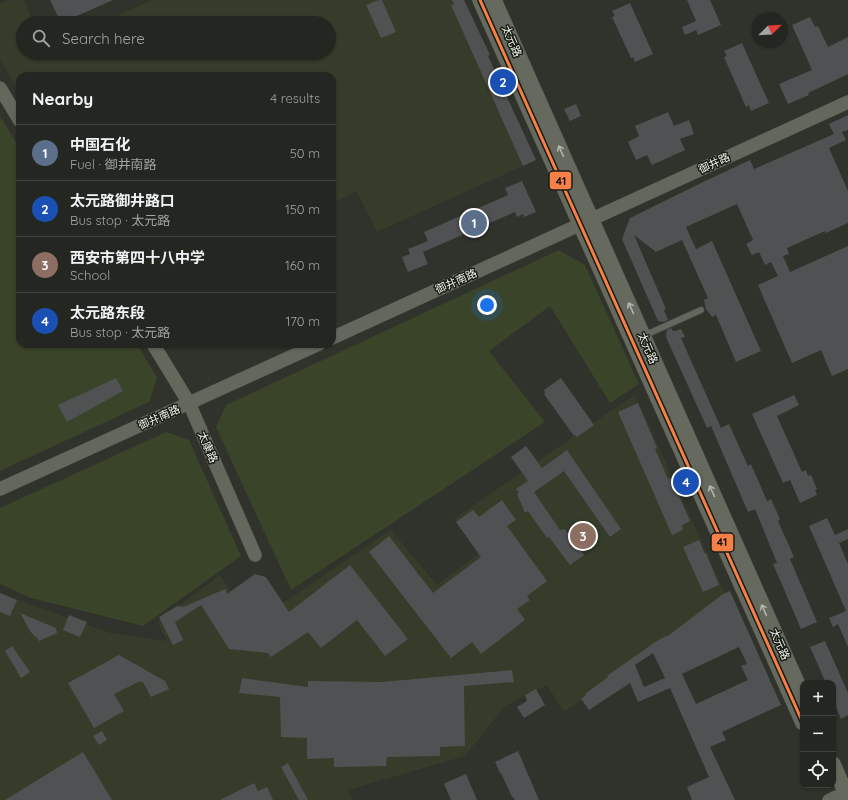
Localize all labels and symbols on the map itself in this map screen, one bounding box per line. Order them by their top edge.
north arrow [752,12,788,48]
street label: 太元路 [499,23,525,59]
pin: 2 [490,67,516,97]
one-way arrow [556,145,564,157]
street label: 御井路 [695,150,732,177]
line badge: 41 [549,171,572,190]
text: 41 [556,174,566,188]
pin: 1 [461,208,487,238]
street label: 御井南路 [432,266,479,297]
your location [477,295,497,315]
one-way arrow [626,302,634,314]
street label: 太元路 [635,330,661,366]
street label: 御井南路 [135,402,182,433]
street label: 太康路 [195,429,221,465]
pin: 4 [673,467,699,497]
one-way arrow [708,485,715,497]
pin: 3 [570,521,596,551]
line badge: 41 [711,533,734,552]
text: 41 [717,535,727,549]
one-way arrow [760,604,768,616]
street label: 太元路 [767,626,793,662]

